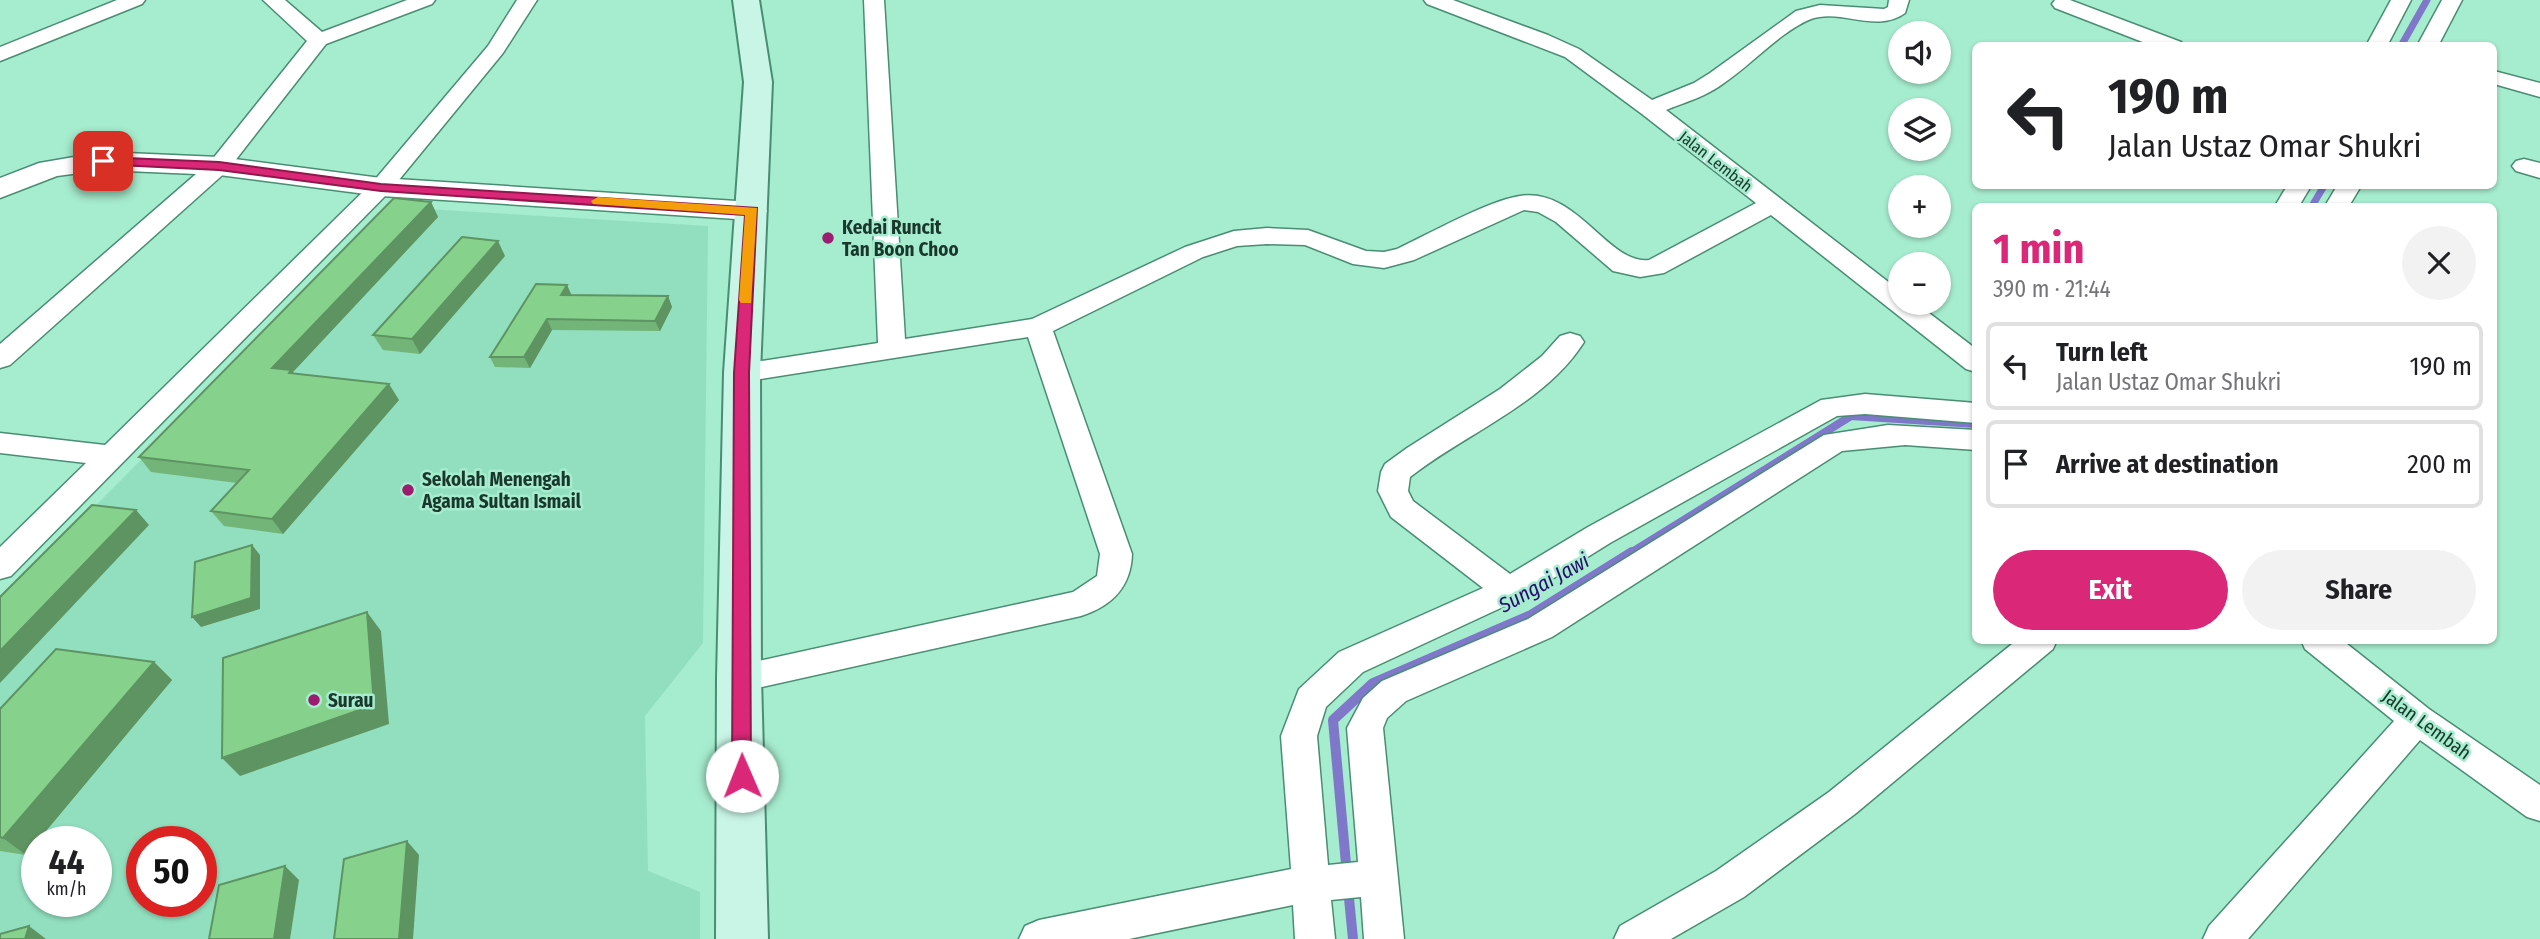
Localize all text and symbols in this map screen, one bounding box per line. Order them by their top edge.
map controls [1888,21,1951,315]
button: sound [1888,21,1951,84]
text: 190 m [2108,67,2228,126]
icon: left [1993,70,2084,161]
button: layers [1888,98,1951,161]
street label: Jalan Lembah [1675,127,1756,196]
text: Jalan Ustaz Omar Shukri [2108,127,2422,165]
pin [73,131,133,191]
icon: arrive [84,142,122,180]
button: + [1888,175,1951,238]
place label: Kedai Runcit Tan Boon Choo [842,216,959,261]
text: 1 min [1993,224,2084,274]
button: close [2402,226,2476,300]
marker: Kedai Runcit Tan Boon Choo [820,230,836,246]
button: − [1888,252,1951,315]
text: 390 m · 21:44 [1993,275,2111,303]
text: Turn left [2056,337,2148,368]
icon: left [1997,347,2035,385]
text: 190 m [2410,351,2472,382]
text: Jalan Ustaz Omar Shukri [2056,368,2281,396]
icon: arrive [1997,445,2035,483]
text: Arrive at destination [2056,449,2279,480]
text: 200 m [2407,449,2472,480]
place label: Sekolah Menengah Agama Sultan Ismail [421,468,582,513]
marker: Sekolah Menengah Agama Sultan Ismail [400,482,416,498]
water label: Sungai Jawi [1493,547,1595,619]
button: Exit [1993,550,2228,630]
button: Share [2242,550,2476,630]
street label: Jalan Lembah [2378,684,2476,764]
place label: Surau [328,689,373,712]
marker: Surau [306,692,322,708]
position arrow [705,739,779,813]
speed limit sign: 50 [126,826,217,917]
text: 44 [49,841,84,883]
text: km/h [46,878,87,900]

